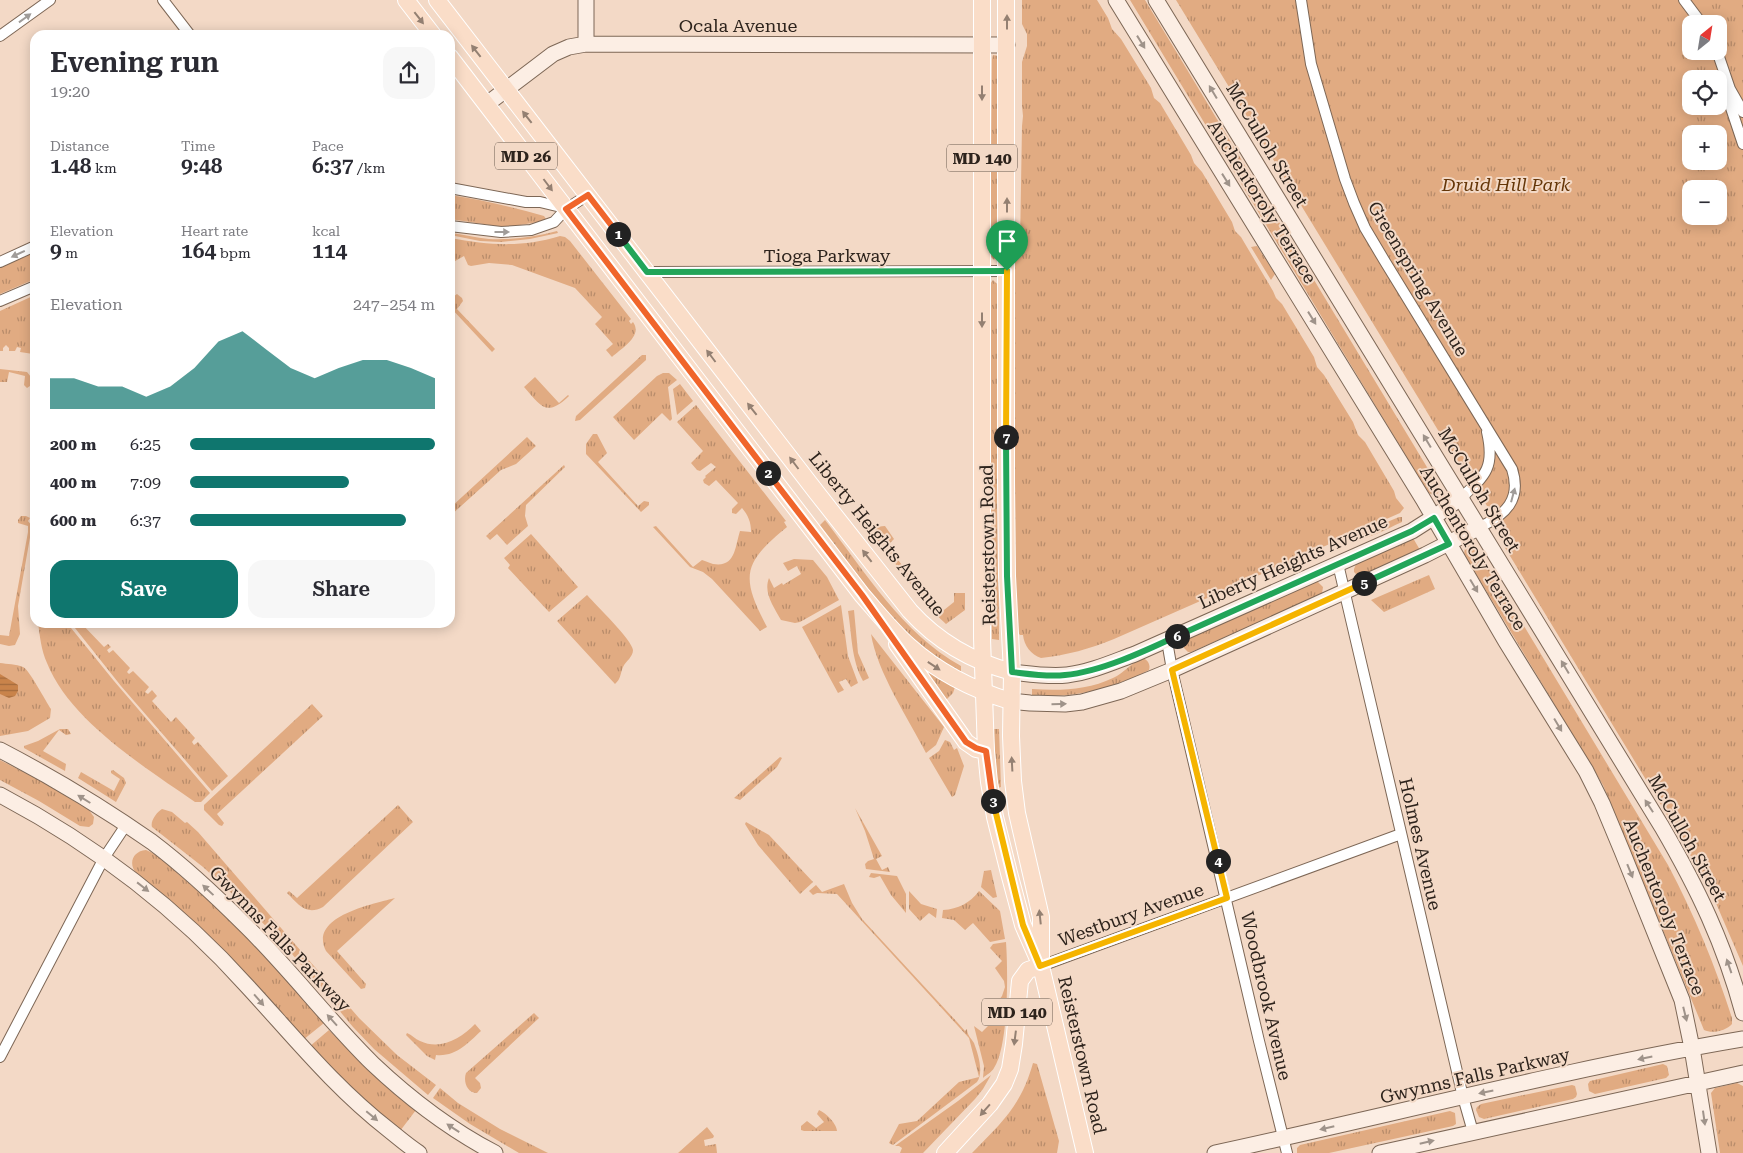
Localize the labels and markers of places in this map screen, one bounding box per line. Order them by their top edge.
pin [986,220,1028,271]
pin: 1 [606,222,630,246]
pin: 7 [994,424,1018,450]
pin: 2 [756,460,780,486]
pin: 5 [1352,570,1376,596]
pin: 6 [1164,624,1190,648]
pin: 3 [980,788,1006,814]
pin: 4 [1206,848,1230,874]

